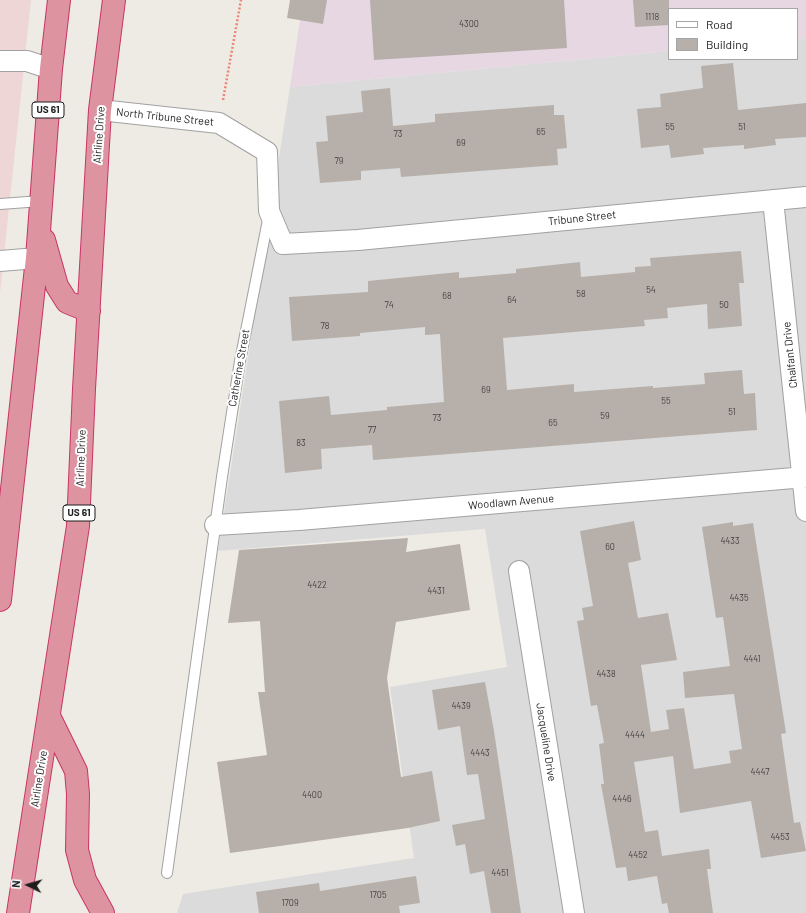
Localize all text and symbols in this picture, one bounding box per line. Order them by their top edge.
legend [668,8,798,60]
house number: 1118 [645,12,659,22]
text: Road [706,17,733,31]
house number: 4300 [459,19,479,29]
text: Building [706,37,748,51]
road number: US 61 [32,102,64,118]
street label: North Tribune Street [116,105,214,129]
street label: Airline Drive [90,106,108,164]
house number: 55 [665,122,675,132]
house number: 51 [738,122,746,132]
house number: 65 [536,127,546,137]
house number: 73 [394,129,402,139]
house number: 69 [456,138,466,148]
house number: 79 [335,156,343,166]
street label: Tribune Street [547,208,617,228]
house number: 54 [646,285,656,295]
house number: 58 [576,289,586,299]
house number: 68 [442,291,452,301]
house number: 64 [507,295,517,305]
house number: 74 [384,300,394,310]
house number: 50 [719,300,729,310]
house number: 78 [321,321,329,331]
street label: Chalfant Drive [780,321,800,389]
street label: Catherine Street [226,328,252,408]
house number: 69 [481,385,491,395]
house number: 55 [661,396,671,406]
house number: 51 [728,407,736,417]
house number: 59 [600,411,610,421]
house number: 73 [433,413,441,423]
house number: 65 [548,418,558,428]
house number: 77 [368,425,376,435]
street label: Airline Drive [73,429,89,487]
house number: 83 [296,438,306,448]
street label: Woodlawn Avenue [467,492,555,512]
road number: US 61 [63,505,95,521]
house number: 4433 [720,536,740,546]
house number: 60 [605,542,615,552]
house number: 4422 [307,580,327,590]
house number: 4431 [427,586,445,596]
house number: 4435 [729,593,749,603]
house number: 4441 [743,654,761,664]
house number: 4438 [596,669,616,679]
house number: 4439 [451,701,471,711]
street label: Jacqueline Drive [533,702,559,782]
house number: 4444 [625,730,645,740]
house number: 4443 [470,748,490,758]
street label: Airline Drive [28,750,50,808]
house number: 4447 [751,767,769,777]
house number: 4400 [302,790,322,800]
house number: 4446 [612,794,632,804]
house number: 4453 [770,832,790,842]
house number: 4452 [628,850,648,860]
north arrow [8,865,48,905]
house number: 4451 [491,868,509,878]
text: N [9,880,22,888]
house number: 1705 [369,890,387,900]
house number: 1709 [281,898,299,908]

